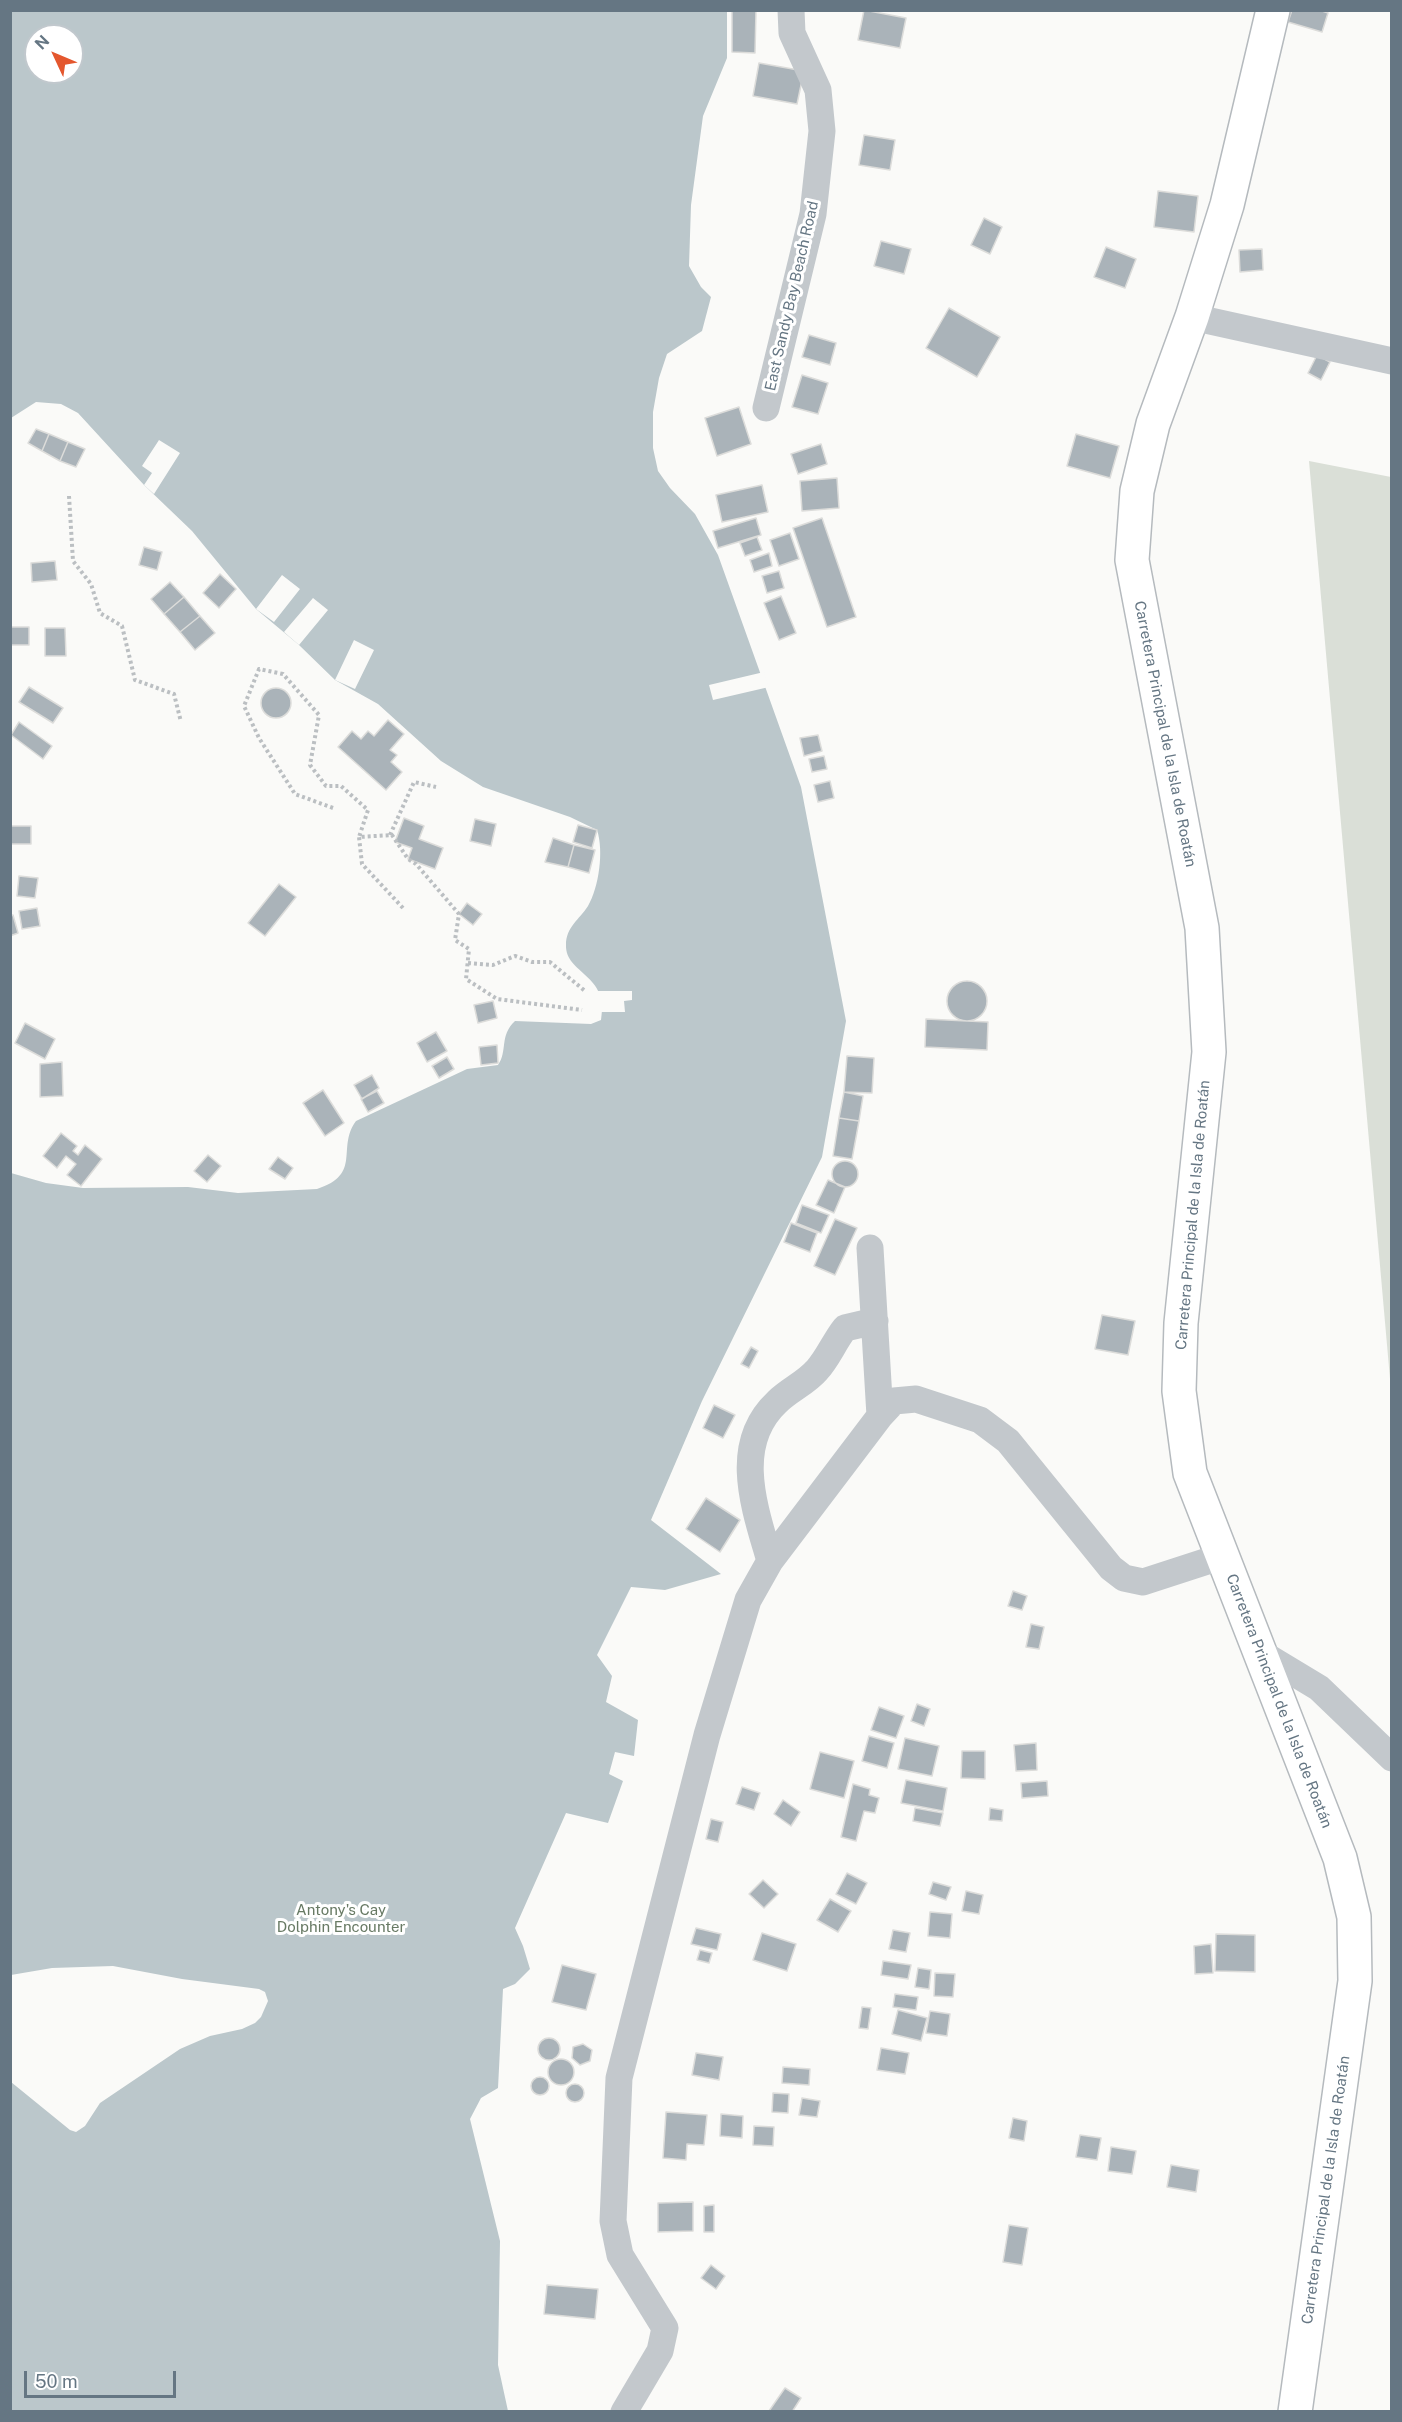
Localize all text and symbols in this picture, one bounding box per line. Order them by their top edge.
north arrow [24,24,84,84]
text: N [31,31,53,54]
street label: East Sandy Bay Beach Road [761,199,823,393]
street label: Carretera Principal de la Isla de Roatán [1130,599,1200,869]
street label: Carretera Principal de la Isla de Roatán [1172,1079,1214,1351]
street label: Carretera Principal de la Isla de Roatán [1222,1571,1336,1831]
park label: Antony's Cay Dolphin Encounter [277,1901,405,1936]
street label: Carretera Principal de la Isla de Roatán [1298,2055,1354,2325]
scale bar [27,2359,178,2397]
text: 50 m [35,2371,78,2392]

